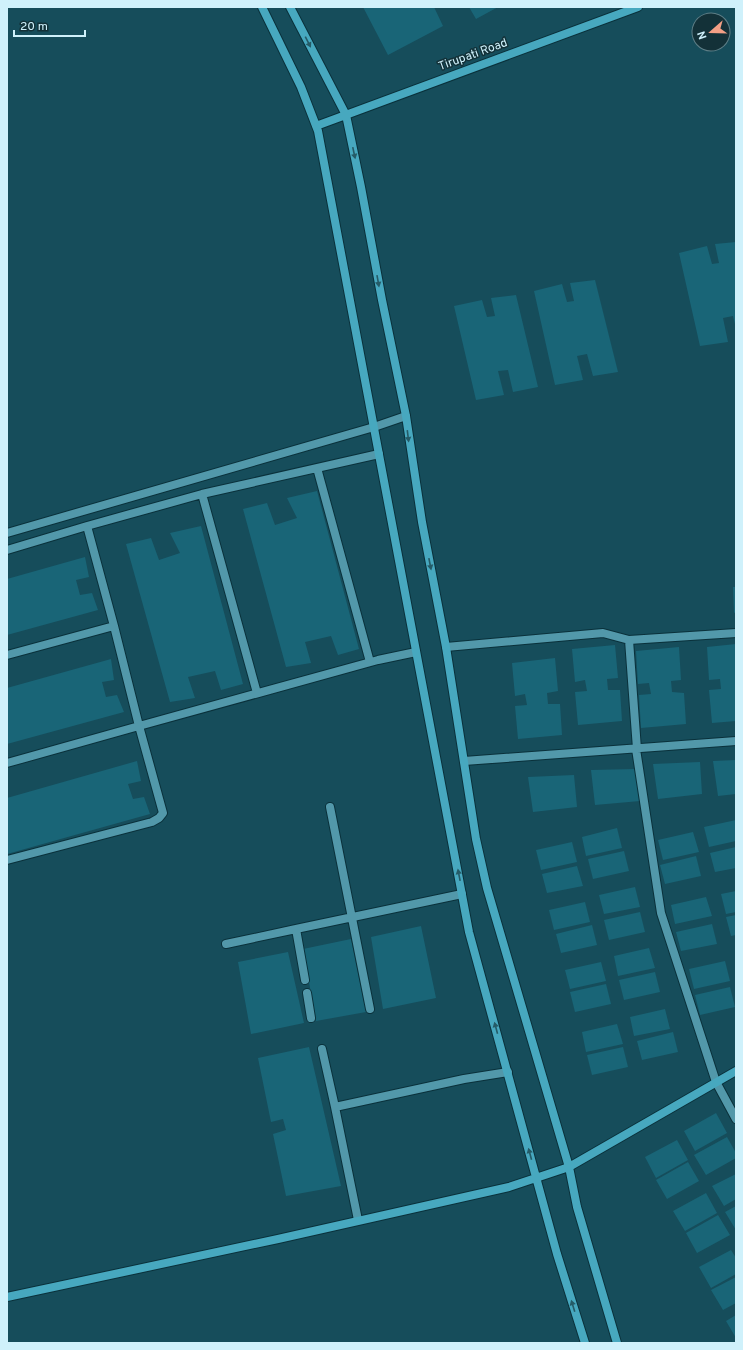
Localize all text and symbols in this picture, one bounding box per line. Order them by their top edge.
scale bar [14,12,85,38]
north arrow [691,12,731,52]
text: 20 m [20,19,48,35]
text: N [695,29,710,41]
street label: Tirupati Road [436,35,510,75]
one-way arrow [305,36,311,47]
one-way arrow [352,147,358,160]
one-way arrow [376,275,382,287]
one-way arrow [405,430,411,442]
one-way arrow [427,558,433,570]
one-way arrow [455,869,461,881]
one-way arrow [493,1022,499,1034]
one-way arrow [526,1148,532,1160]
one-way arrow [570,1299,576,1311]

